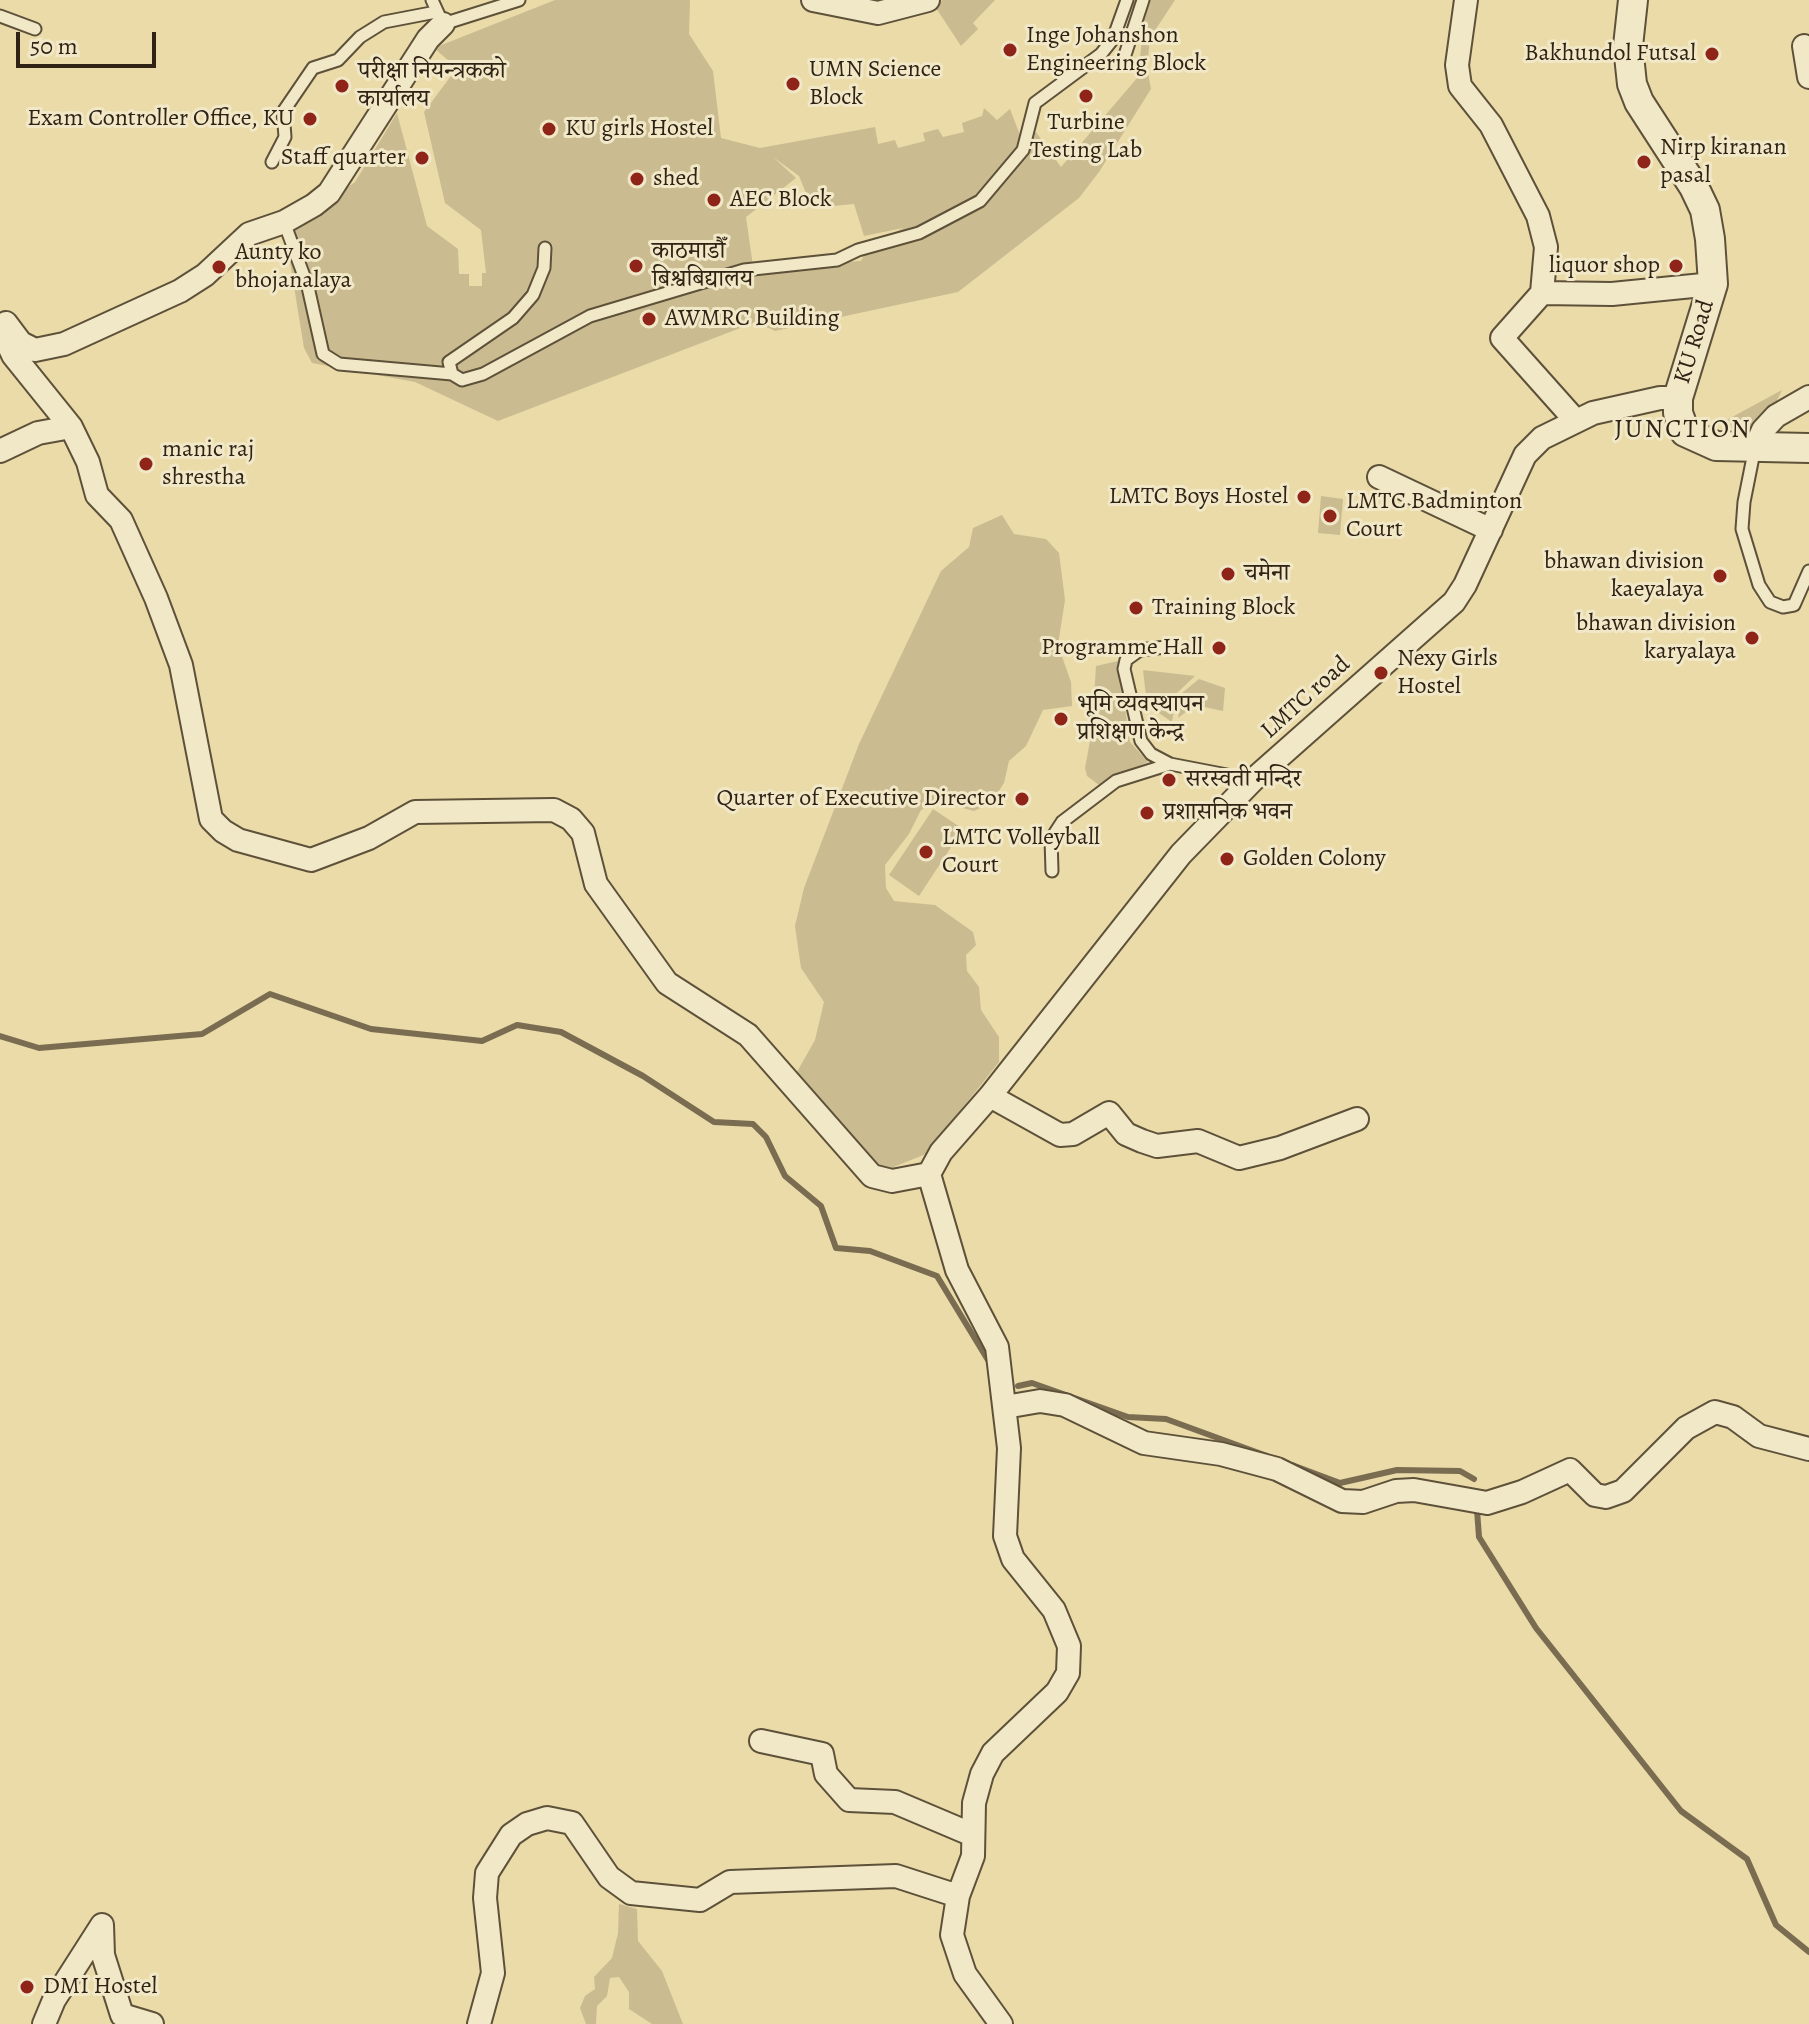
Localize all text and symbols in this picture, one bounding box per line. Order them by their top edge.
scale bar [20,16,160,66]
place label: Inge Johanshon Engineering Block [1026,22,1206,78]
text: 50 m [30,30,78,62]
place label: Bakhundol Futsal [1524,40,1696,68]
marker: Inge Johanshon Engineering Block [1001,41,1019,59]
marker: Bakhundol Futsal [1703,45,1721,63]
place label: UMN Science Block [809,56,941,112]
place label: परीक्षा नियन्त्रकको कार्यालय [358,58,506,114]
marker: UMN Science Block [784,75,802,93]
marker: परीक्षा नियन्त्रकको कार्यालय [333,77,351,95]
marker: Turbine Testing Lab [1077,87,1095,105]
place label: Exam Controller Office, KU [27,105,294,133]
place label: Turbine Testing Lab [1030,109,1142,165]
marker: Exam Controller Office, KU [301,110,319,128]
place label: KU girls Hostel [565,115,713,143]
marker: KU girls Hostel [540,120,558,138]
place label: Nirp kiranan pasal [1660,134,1787,190]
place label: Staff quarter [281,144,406,172]
marker: Staff quarter [413,149,431,167]
marker: Nirp kiranan pasal [1635,153,1653,171]
place label: shed [653,165,699,193]
marker: shed [628,170,646,188]
place label: AEC Block [730,186,832,214]
marker: AEC Block [705,191,723,209]
place label: काठमाडौँ बिश्वबिद्यालय [652,238,753,294]
place label: Aunty ko bhojanalaya [235,239,352,295]
place label: liquor shop [1549,252,1660,280]
marker: काठमाडौँ बिश्वबिद्यालय [627,257,645,275]
marker: liquor shop [1667,257,1685,275]
marker: Aunty ko bhojanalaya [210,258,228,276]
street label: KU Road [1669,297,1721,387]
place label: AWMRC Building [665,305,839,333]
marker: AWMRC Building [640,310,658,328]
district label: JUNCTION [1614,415,1752,447]
place label: manic raj shrestha [162,436,254,492]
marker: manic raj shrestha [137,455,155,473]
place label: LMTC Boys Hostel [1109,483,1288,511]
marker: LMTC Boys Hostel [1295,488,1313,506]
place label: LMTC Badminton Court [1346,488,1522,544]
marker: LMTC Badminton Court [1321,507,1339,525]
place label: bhawan division kaeyalaya [1544,548,1704,604]
place label: चमेना [1244,560,1289,588]
marker: चमेना [1219,565,1237,583]
marker: bhawan division kaeyalaya [1711,567,1729,585]
place label: Training Block [1152,594,1295,622]
marker: Training Block [1127,599,1145,617]
place label: bhawan division karyalaya [1576,610,1736,666]
marker: bhawan division karyalaya [1743,629,1761,647]
place label: Programme Hall [1041,634,1203,662]
marker: Programme Hall [1210,639,1228,657]
place label: Nexy Girls Hostel [1397,645,1498,701]
street label: LMTC road [1256,651,1356,745]
marker: Nexy Girls Hostel [1372,664,1390,682]
place label: भूमि व्यवस्थापन प्रशिक्षण केन्द्र [1077,691,1204,747]
marker: भूमि व्यवस्थापन प्रशिक्षण केन्द्र [1052,710,1070,728]
place label: सरस्वती मन्दिर [1185,766,1301,794]
marker: सरस्वती मन्दिर [1160,771,1178,789]
place label: Quarter of Executive Director [717,785,1006,813]
marker: Quarter of Executive Director [1013,790,1031,808]
place label: प्रशासनिक भवन [1163,799,1292,827]
marker: प्रशासनिक भवन [1138,804,1156,822]
place label: LMTC Volleyball Court [942,824,1100,880]
marker: LMTC Volleyball Court [917,843,935,861]
place label: Golden Colony [1243,845,1386,873]
marker: Golden Colony [1218,850,1236,868]
place label: DMI Hostel [43,1973,157,2001]
marker: DMI Hostel [18,1978,36,1996]

